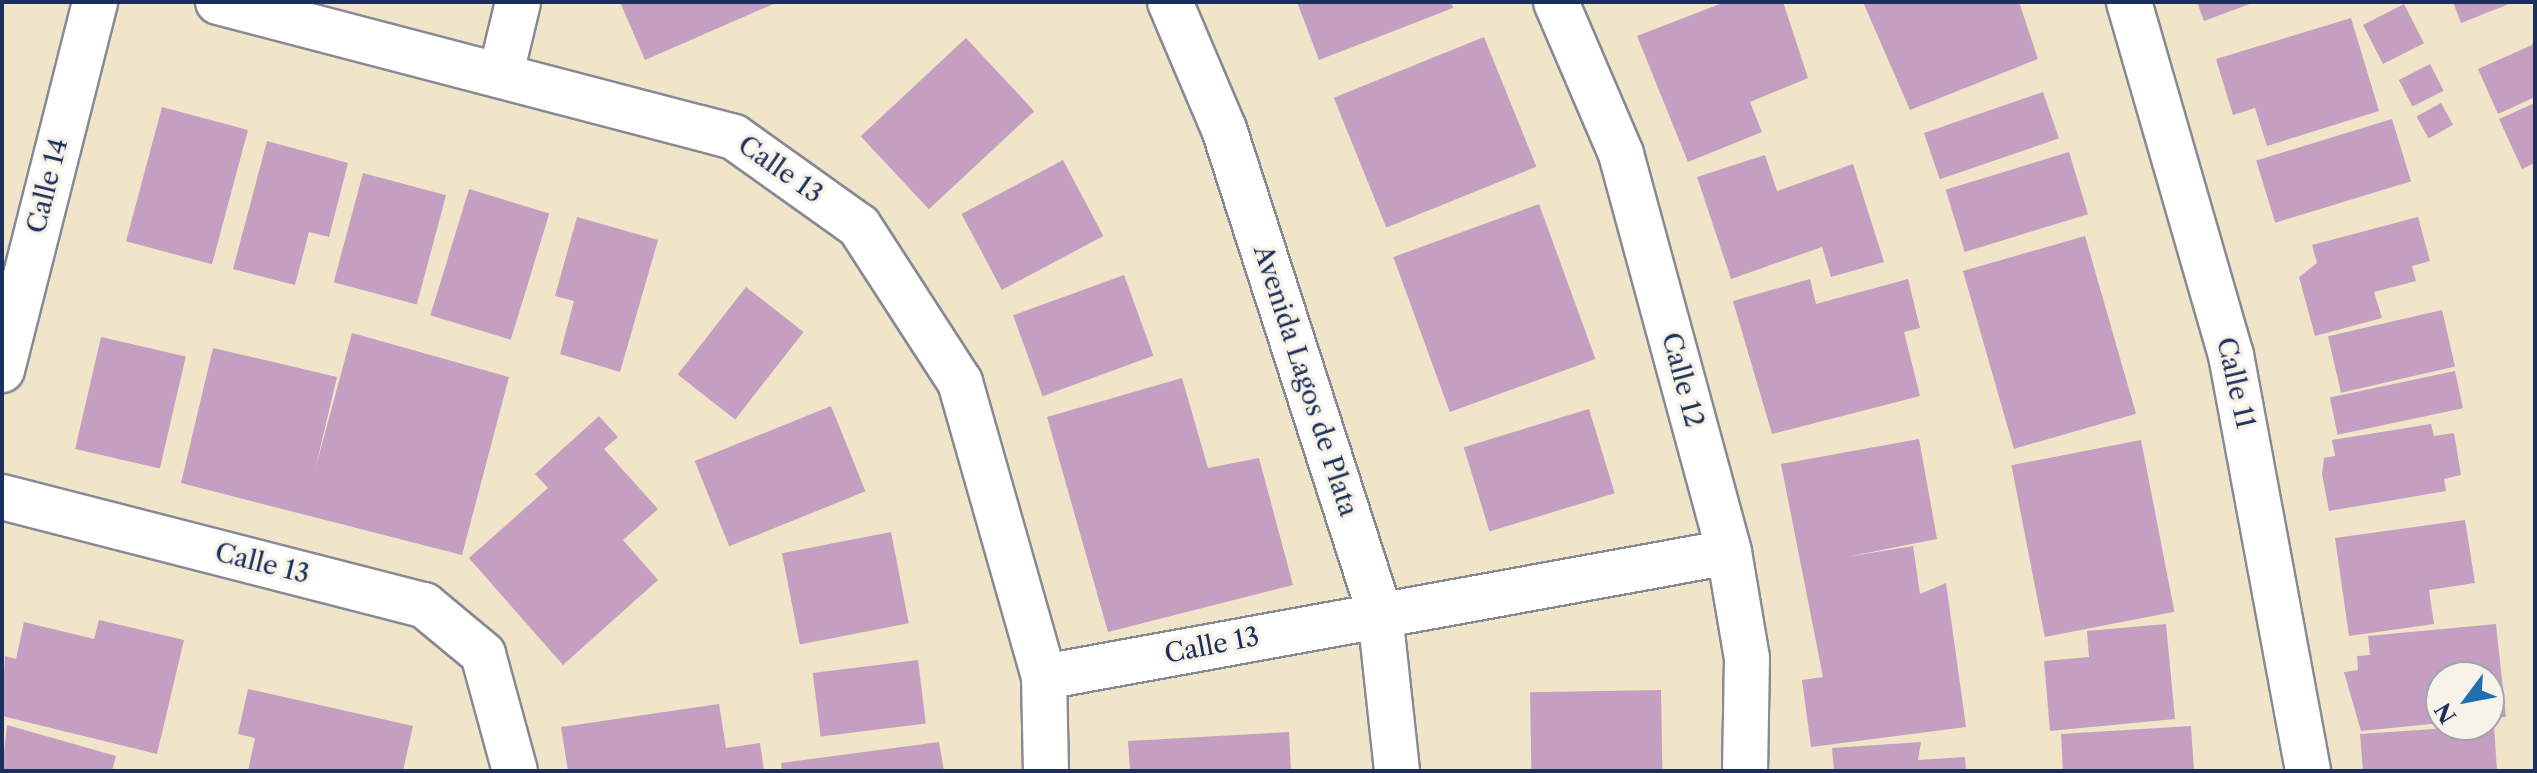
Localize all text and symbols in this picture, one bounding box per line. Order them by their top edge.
street label: Calle 13 [732,130,828,210]
street label: Calle 14 [21,135,75,237]
street label: Avenida Lagos de Plata [1246,241,1364,521]
street label: Calle 12 [1654,329,1710,431]
street label: Calle 11 [2209,334,2261,432]
street label: Calle 13 [212,537,312,591]
street label: Calle 13 [1162,622,1262,670]
north arrow [2425,661,2505,741]
text: N [2429,698,2462,728]

